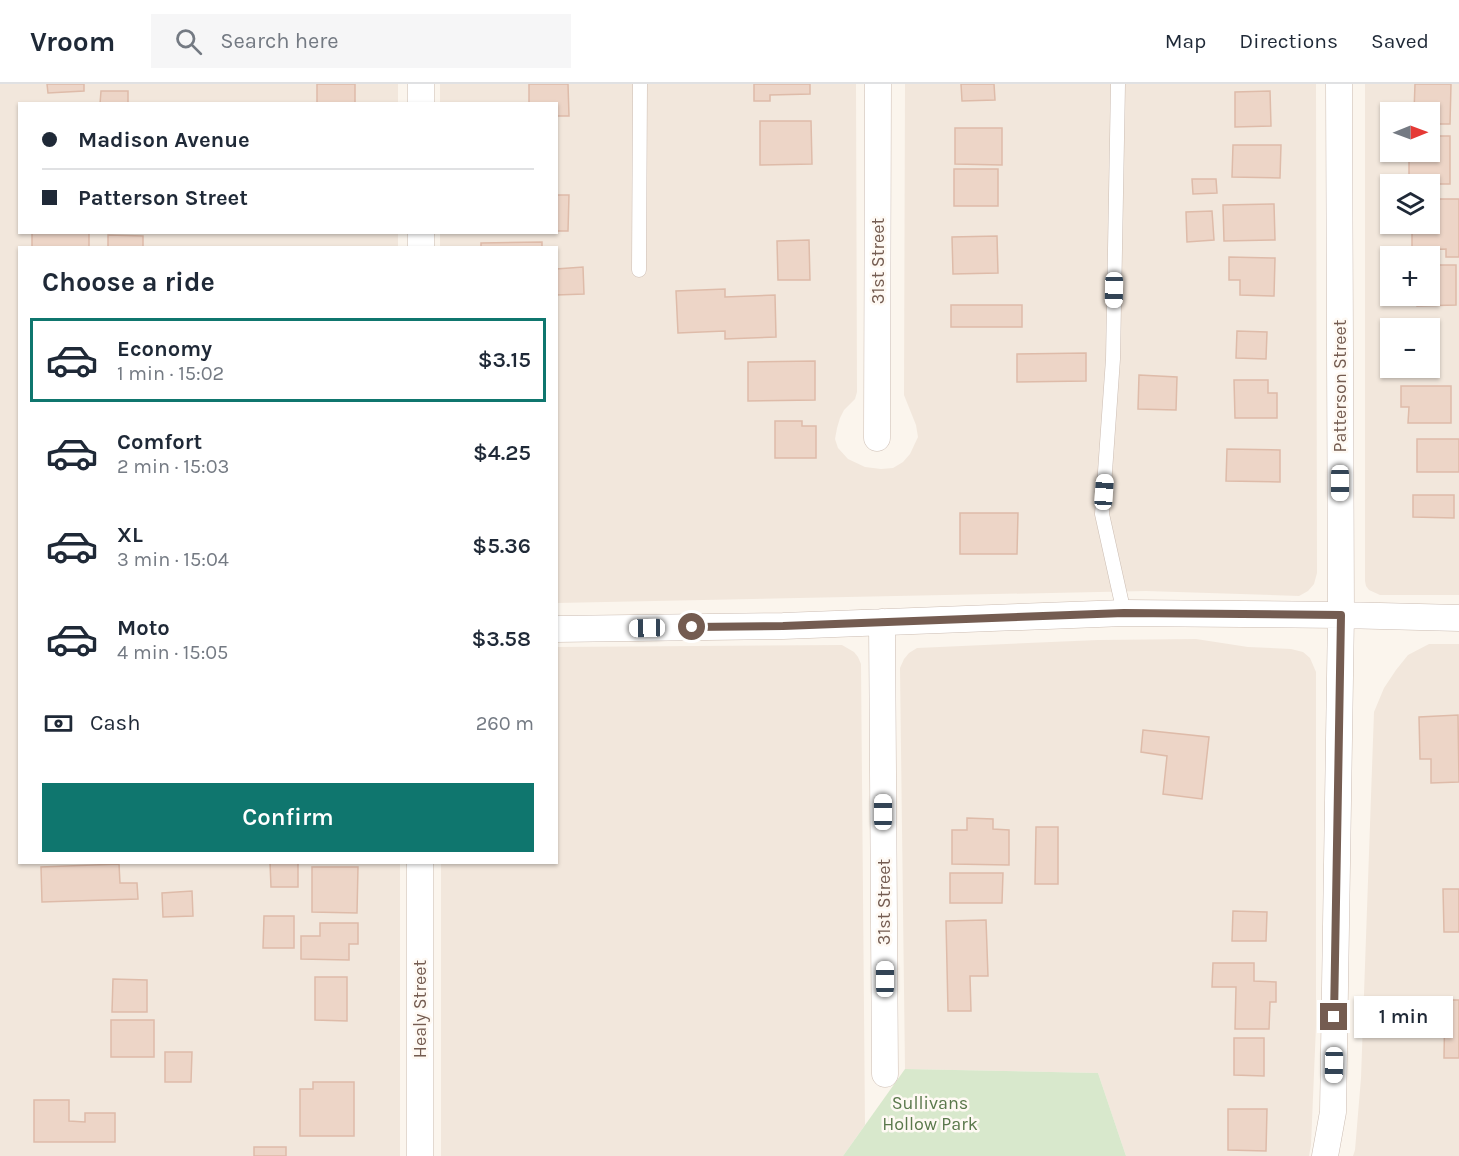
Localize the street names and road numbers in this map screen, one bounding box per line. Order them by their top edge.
street label: 31st Street [867,218,889,304]
street label: Patterson Street [1329,319,1351,453]
street label: 31st Street [873,859,895,945]
street label: Healy Street [409,960,431,1058]

